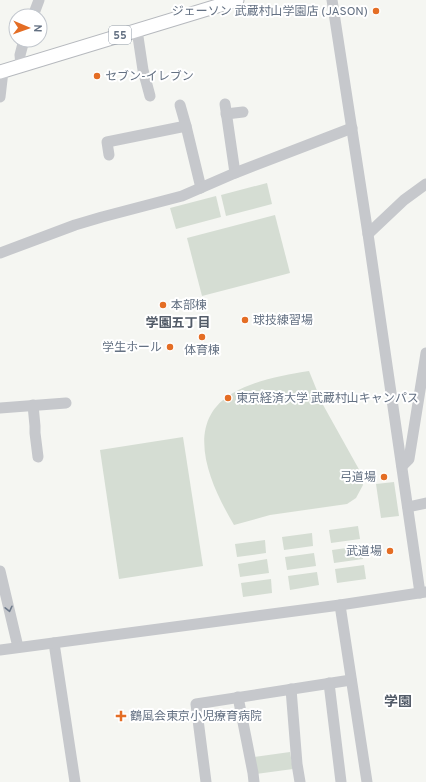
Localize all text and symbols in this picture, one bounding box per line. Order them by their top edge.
place label: ジェーソン 武蔵村山学園店 (JASON) [172,4,368,20]
marker: ジェーソン 武蔵村山学園店 (JASON) [371,6,381,16]
north arrow [8,8,48,48]
text: N [30,24,44,33]
road number: 55 [109,26,131,44]
place label: セブン-イレブン [105,69,194,85]
marker: セブン-イレブン [92,71,102,81]
place label: 本部棟 [171,298,207,314]
marker: 本部棟 [158,300,168,310]
place label: 球技練習場 [253,313,313,329]
district label: 学園五丁目 [145,315,211,332]
marker: 球技練習場 [240,315,250,325]
marker: 体育棟 [197,332,207,342]
place label: 学生ホール [102,340,162,356]
marker: 学生ホール [165,342,175,352]
place label: 体育棟 [184,343,220,359]
place label: 東京経済大学 武蔵村山キャンパス [236,391,419,407]
marker: 東京経済大学 武蔵村山キャンパス [223,393,233,403]
place label: 弓道場 [340,470,376,486]
marker: 弓道場 [379,472,389,482]
place label: 武道場 [346,544,382,560]
marker: 武道場 [385,546,395,556]
one-way arrow [4,605,12,612]
district label: 学園 [384,694,412,711]
place label: 鶴風会東京小児療育病院 [130,709,262,725]
marker: 鶴風会東京小児療育病院 [115,710,127,722]

